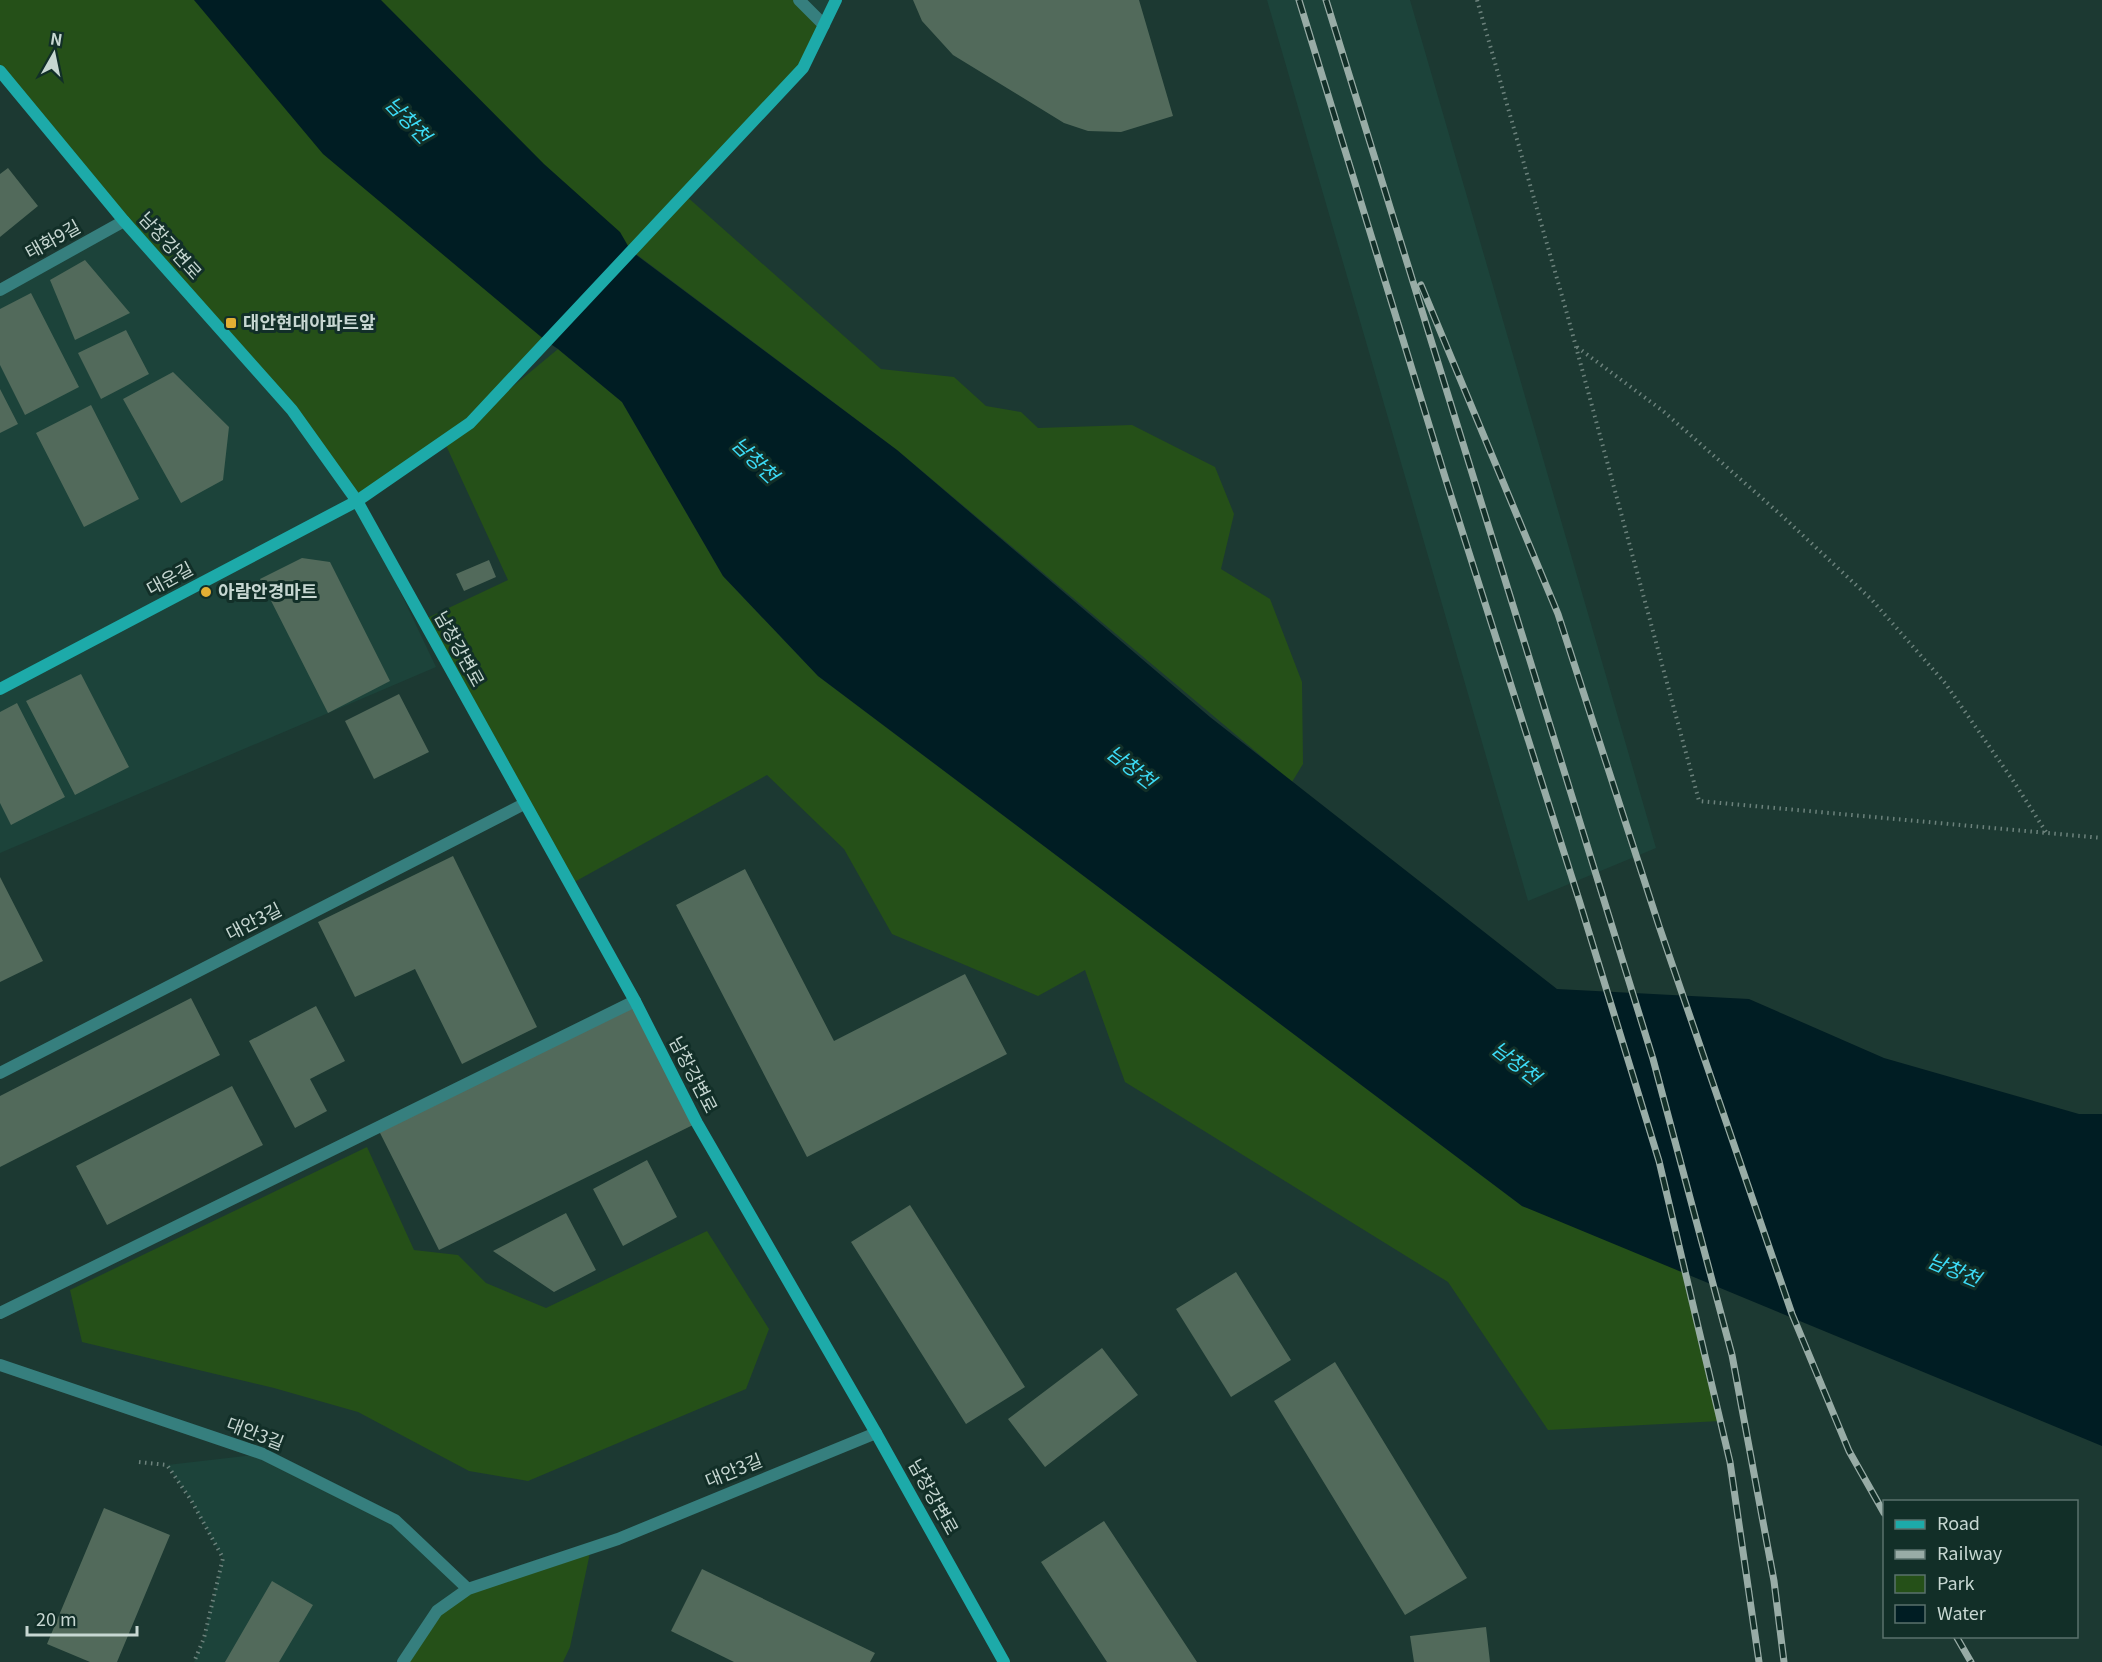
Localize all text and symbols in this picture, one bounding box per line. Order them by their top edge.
north arrow [24,24,84,84]
text: N [49,25,64,51]
water label: 남창천 [379,89,440,151]
street label: 남창강변로 [134,205,209,284]
street label: 태화9길 [20,212,84,264]
place label: 대안현대아파트앞 [243,308,376,334]
marker: 대안현대아파트앞 [224,316,238,330]
water label: 남창천 [726,429,788,490]
street label: 대운길 [141,554,197,600]
place label: 아람안경마트 [218,577,317,603]
marker: 아람안경마트 [199,585,213,599]
street label: 남창강변로 [429,606,492,691]
water label: 남창천 [1101,737,1165,796]
street label: 대안3길 [221,895,286,945]
street label: 남창강변로 [664,1031,725,1117]
water label: 남창천 [1486,1033,1550,1092]
water label: 남창천 [1924,1244,1988,1294]
street label: 대안3길 [223,1409,288,1455]
street label: 대안3길 [701,1446,766,1492]
street label: 남창강변로 [903,1454,966,1539]
legend [1883,1500,2078,1638]
text: Road [1937,1509,1980,1535]
text: Railway [1937,1539,2003,1565]
text: Park [1937,1569,1975,1595]
scale bar [27,1599,136,1637]
text: Water [1937,1599,1987,1625]
text: 20 m [36,1605,77,1631]

